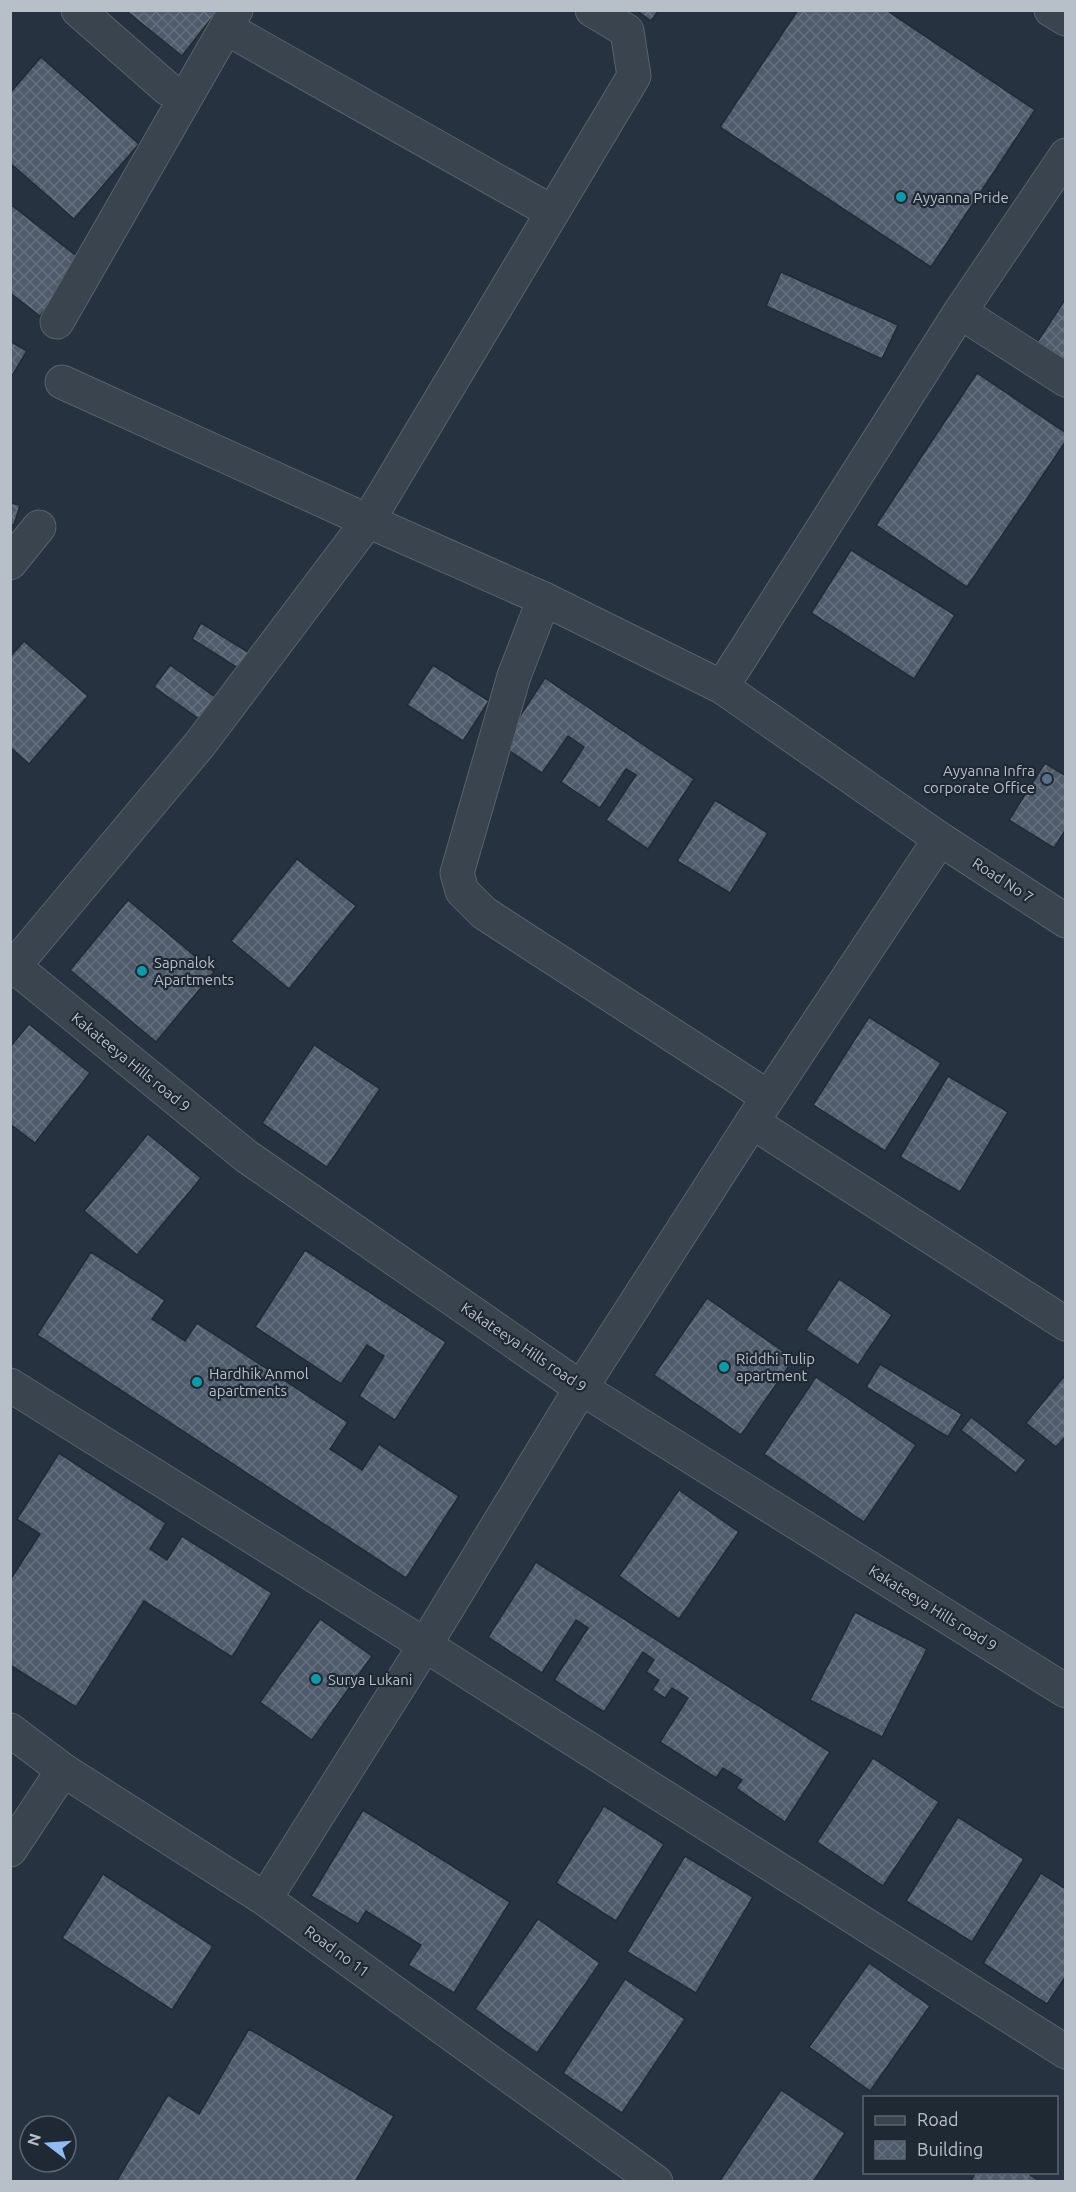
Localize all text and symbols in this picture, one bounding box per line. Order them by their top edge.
place label: Ayyanna Pride [913,189,1009,206]
marker: Ayyanna Pride [894,190,908,204]
place label: Ayyanna Infra corporate Office [923,762,1035,796]
marker: Ayyanna Infra corporate Office [1040,772,1054,786]
street label: Road No 7 [969,854,1037,906]
place label: Sapnalok Apartments [154,954,234,988]
marker: Sapnalok Apartments [135,964,149,978]
street label: Kakateeya Hills road 9 [68,1009,194,1115]
street label: Kakateeya Hills road 9 [458,1299,590,1395]
place label: Riddhi Tulip apartment [736,1350,815,1384]
marker: Riddhi Tulip apartment [717,1360,731,1374]
place label: Hardhik Anmol apartments [209,1365,309,1399]
marker: Hardhik Anmol apartments [190,1375,204,1389]
street label: Kakateeya Hills road 9 [866,1562,1000,1654]
place label: Surya Lukani [328,1671,412,1688]
marker: Surya Lukani [309,1672,323,1686]
street label: Road no 11 [301,1922,373,1980]
legend [863,2096,1058,2174]
text: Road [917,2109,959,2129]
north arrow [18,2114,78,2174]
text: N [23,2131,44,2148]
text: Building [917,2139,983,2159]

